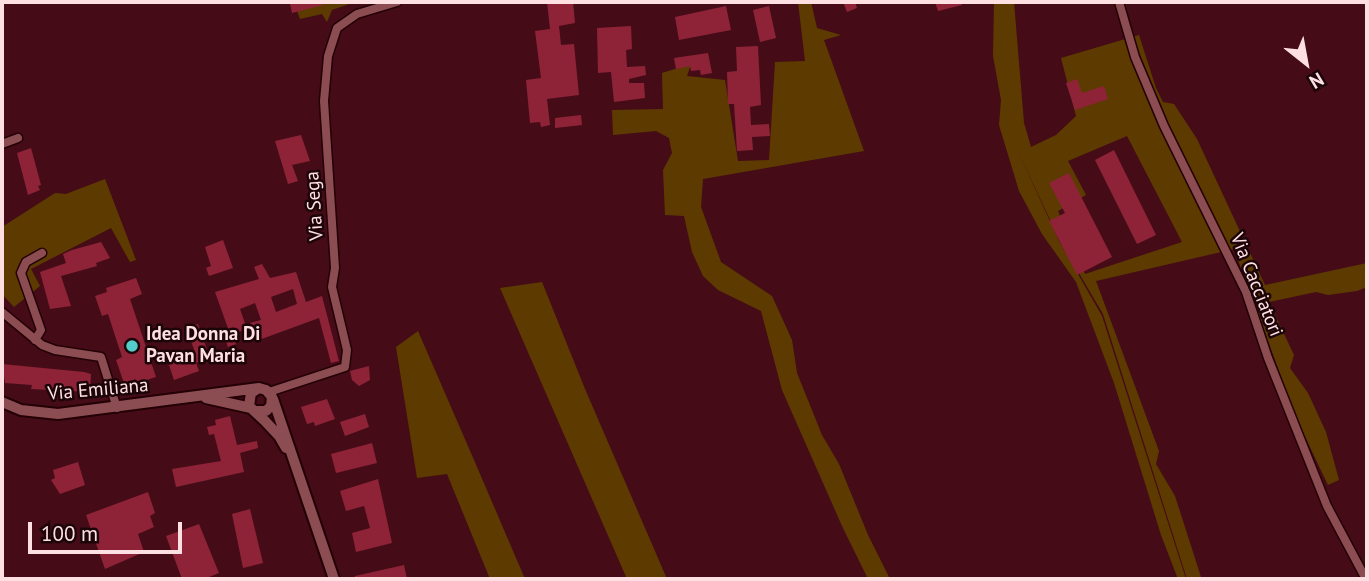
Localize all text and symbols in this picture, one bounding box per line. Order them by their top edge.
north arrow [1271,28,1341,98]
text: N [1305,67,1328,94]
street label: Via Sega [301,171,329,241]
street label: Via Cacciatori [1225,230,1287,340]
place label: Idea Donna Di Pavan Maria [146,324,260,368]
marker: Idea Donna Di Pavan Maria [124,338,140,354]
street label: Via Emiliana [47,374,149,406]
scale bar [32,508,186,552]
text: 100 m [41,520,98,547]

